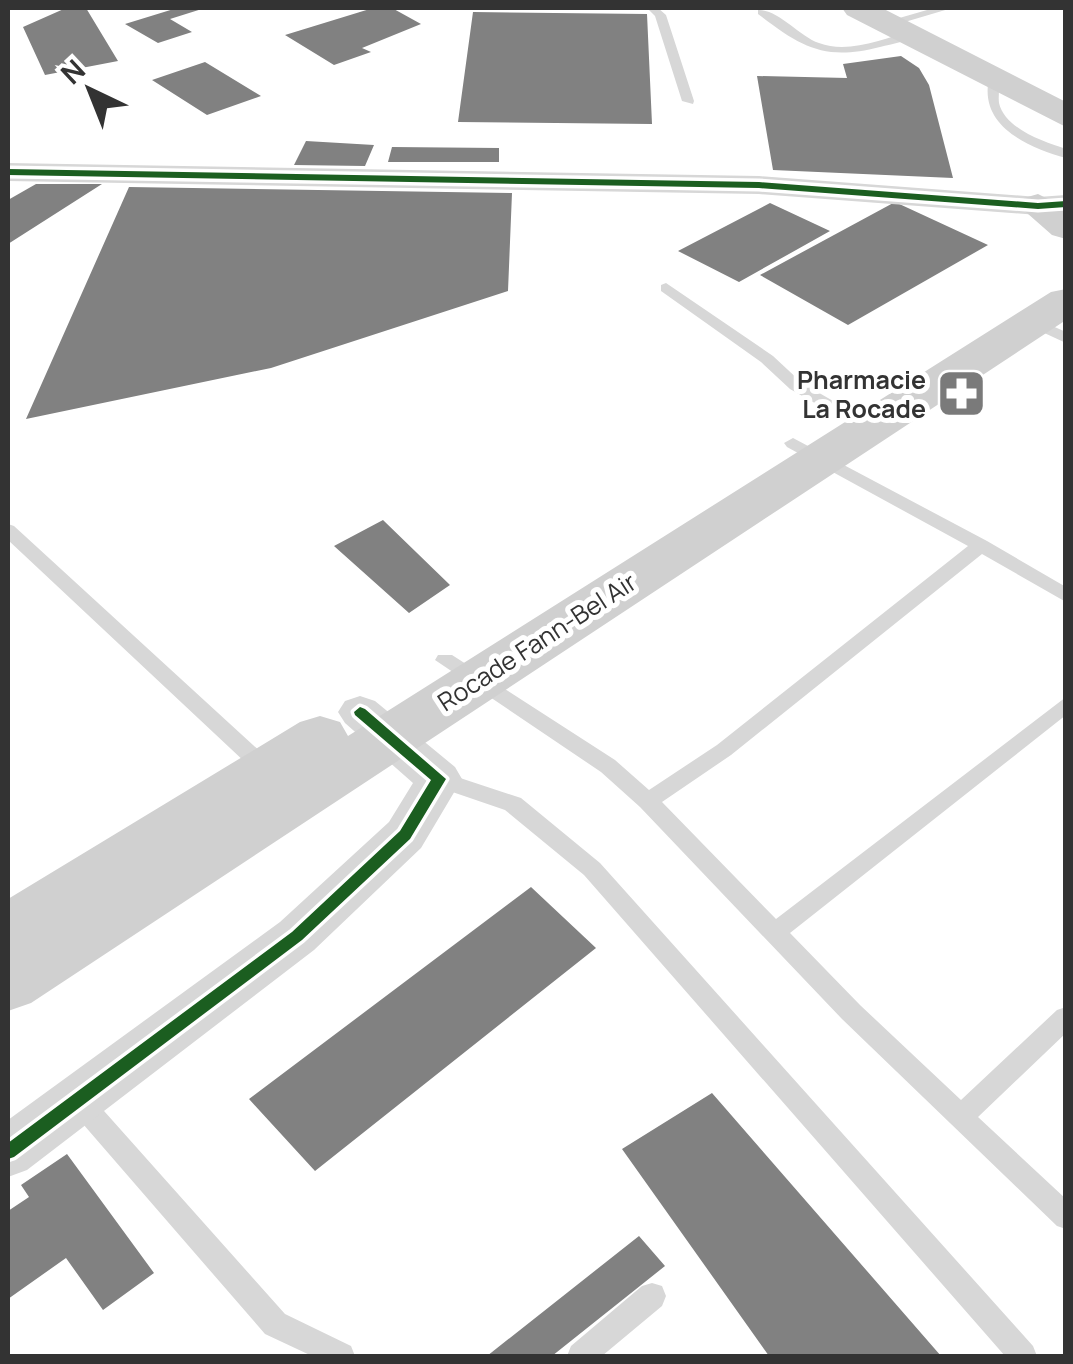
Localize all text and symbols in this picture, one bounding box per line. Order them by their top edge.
north arrow [40,40,140,140]
text: N [52,50,93,92]
place label: Pharmacie La Rocade [797,362,926,426]
pharmacy icon: Pharmacie La Rocade [935,368,987,420]
street label: Rocade Fann-Bel Air [431,564,643,719]

